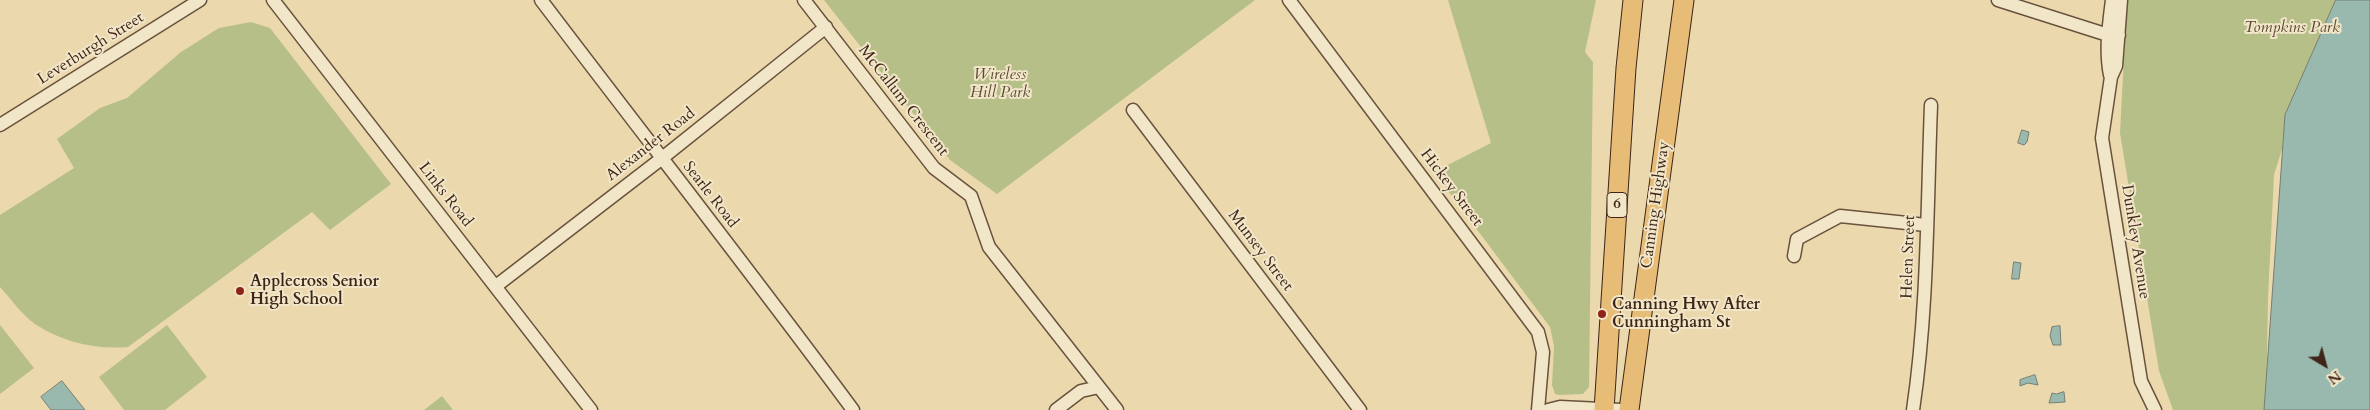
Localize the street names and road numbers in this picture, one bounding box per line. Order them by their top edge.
street label: Leverburgh Street [34,9,148,89]
street label: McCallum Crescent [854,42,952,160]
street label: Alexander Road [603,104,699,186]
street label: Canning Highway [1638,140,1674,270]
street label: Hickey Street [1416,145,1486,231]
street label: Searle Road [678,158,742,232]
street label: Links Road [414,159,476,231]
street label: Dunkley Avenue [2116,184,2154,300]
road number: 6 [1607,192,1627,218]
street label: Munsey Street [1223,207,1297,295]
street label: Helen Street [1898,215,1920,299]

